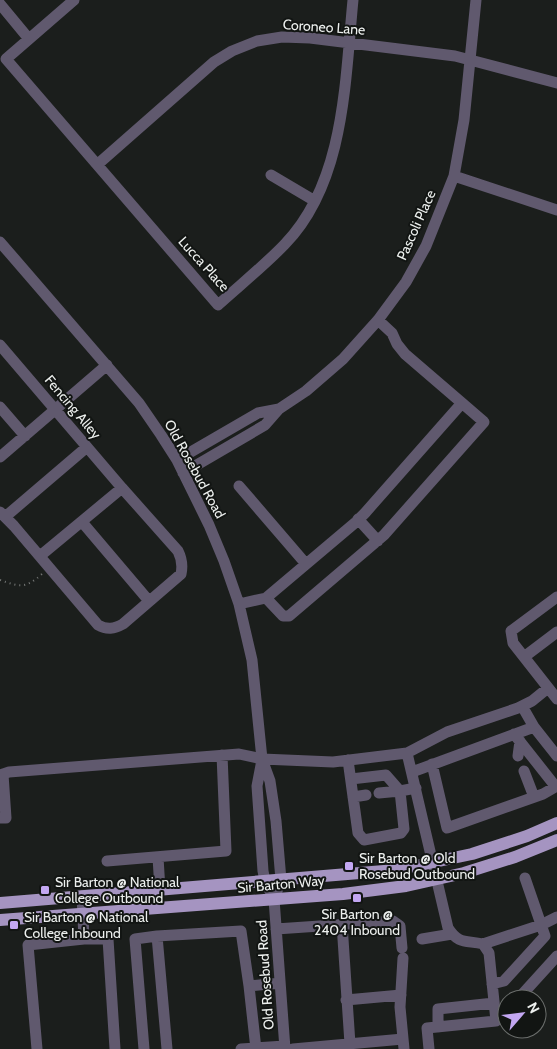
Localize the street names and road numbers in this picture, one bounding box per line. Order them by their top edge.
street label: Coroneo Lane [282,15,366,39]
street label: Pascoli Place [393,187,439,263]
street label: Lucca Place [175,233,233,295]
street label: Fencing Alley [41,371,105,443]
street label: Old Rosebud Road [160,416,230,522]
street label: Sir Barton Way [237,871,325,897]
street label: Old Rosebud Road [252,919,278,1031]

